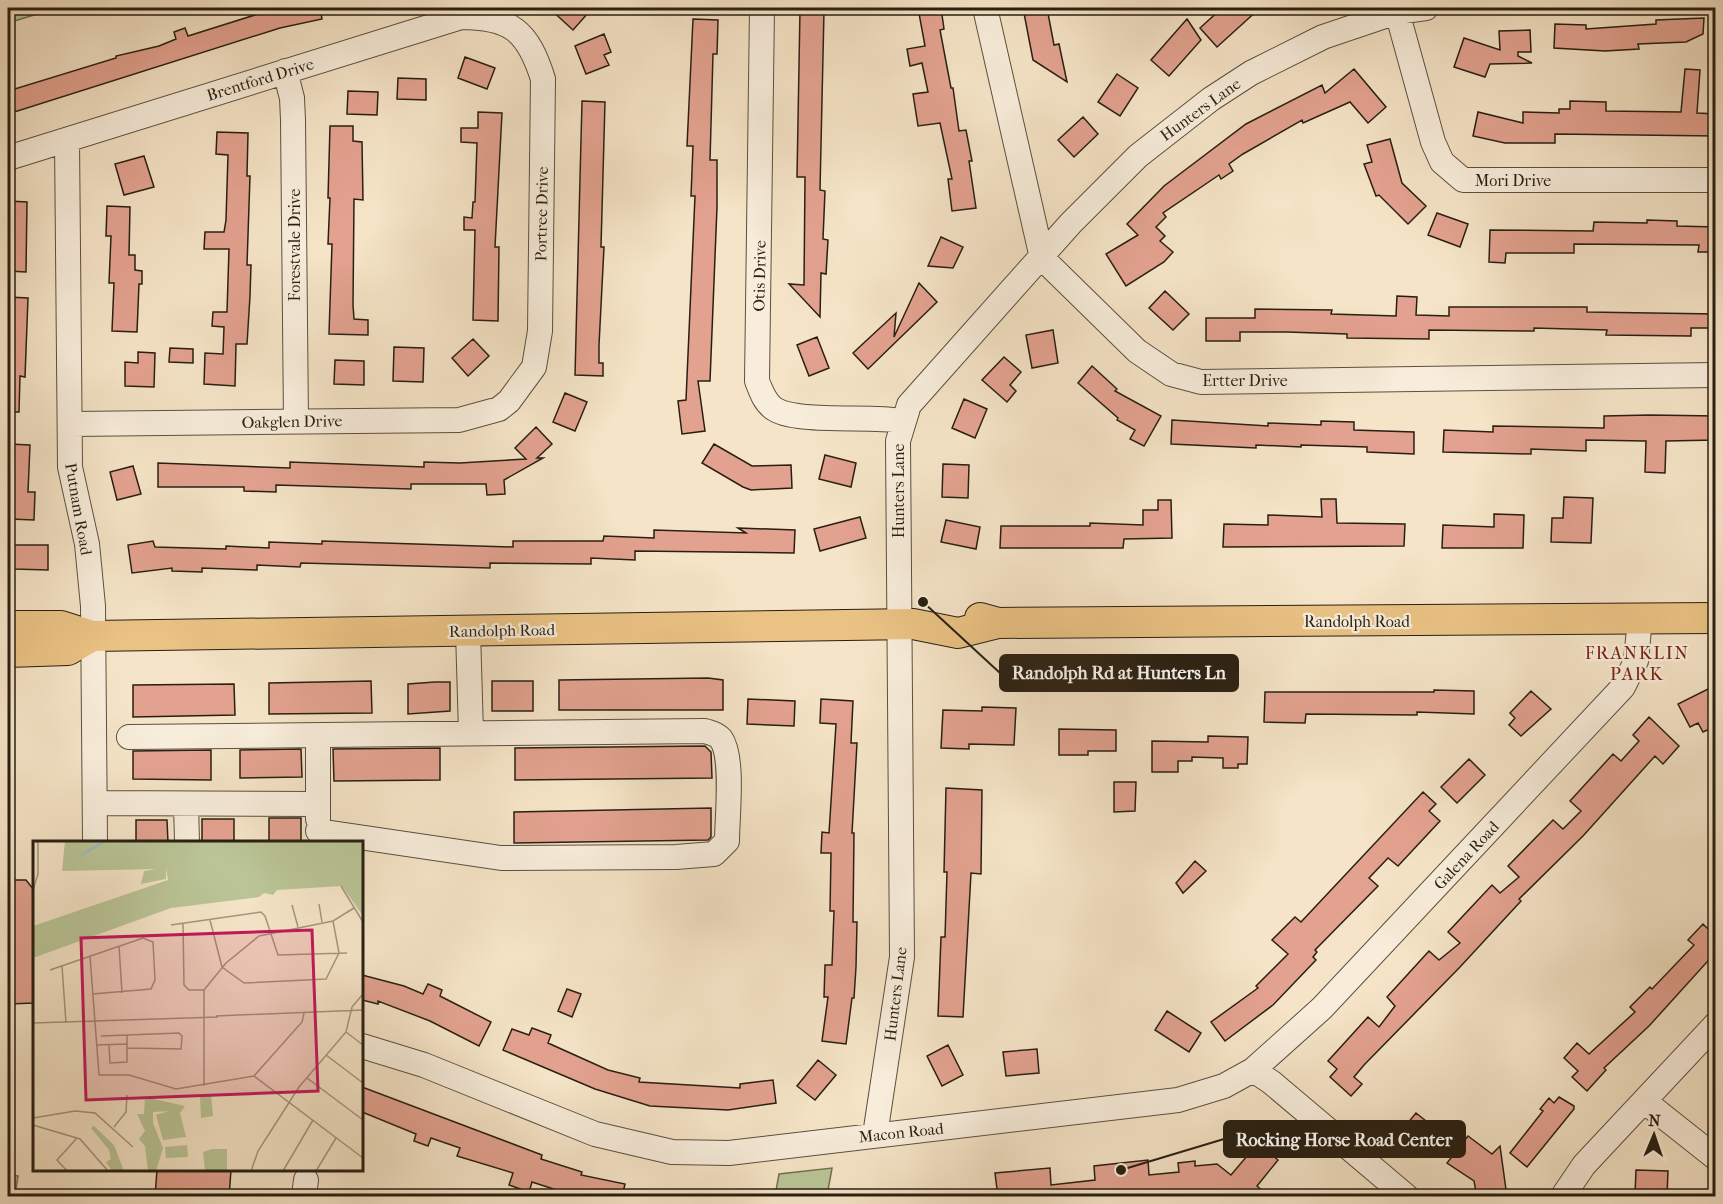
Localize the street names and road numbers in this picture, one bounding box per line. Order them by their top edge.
street label: Brentford Drive [204,54,316,105]
street label: Hunters Lane [1156,74,1244,145]
street label: Portree Drive [531,166,552,262]
street label: Mori Drive [1475,171,1551,190]
street label: Forestvale Drive [285,189,304,301]
street label: Otis Drive [749,240,770,312]
street label: Ertter Drive [1202,371,1288,390]
street label: Oakglen Drive [241,411,343,432]
street label: Hunters Lane [889,444,908,538]
street label: Putnam Road [61,461,96,557]
street label: Randolph Road [1304,612,1410,631]
street label: Randolph Road [449,620,556,641]
street label: Galena Road [1430,817,1503,894]
street label: Hunters Lane [880,946,911,1042]
street label: Macon Road [858,1119,945,1146]

